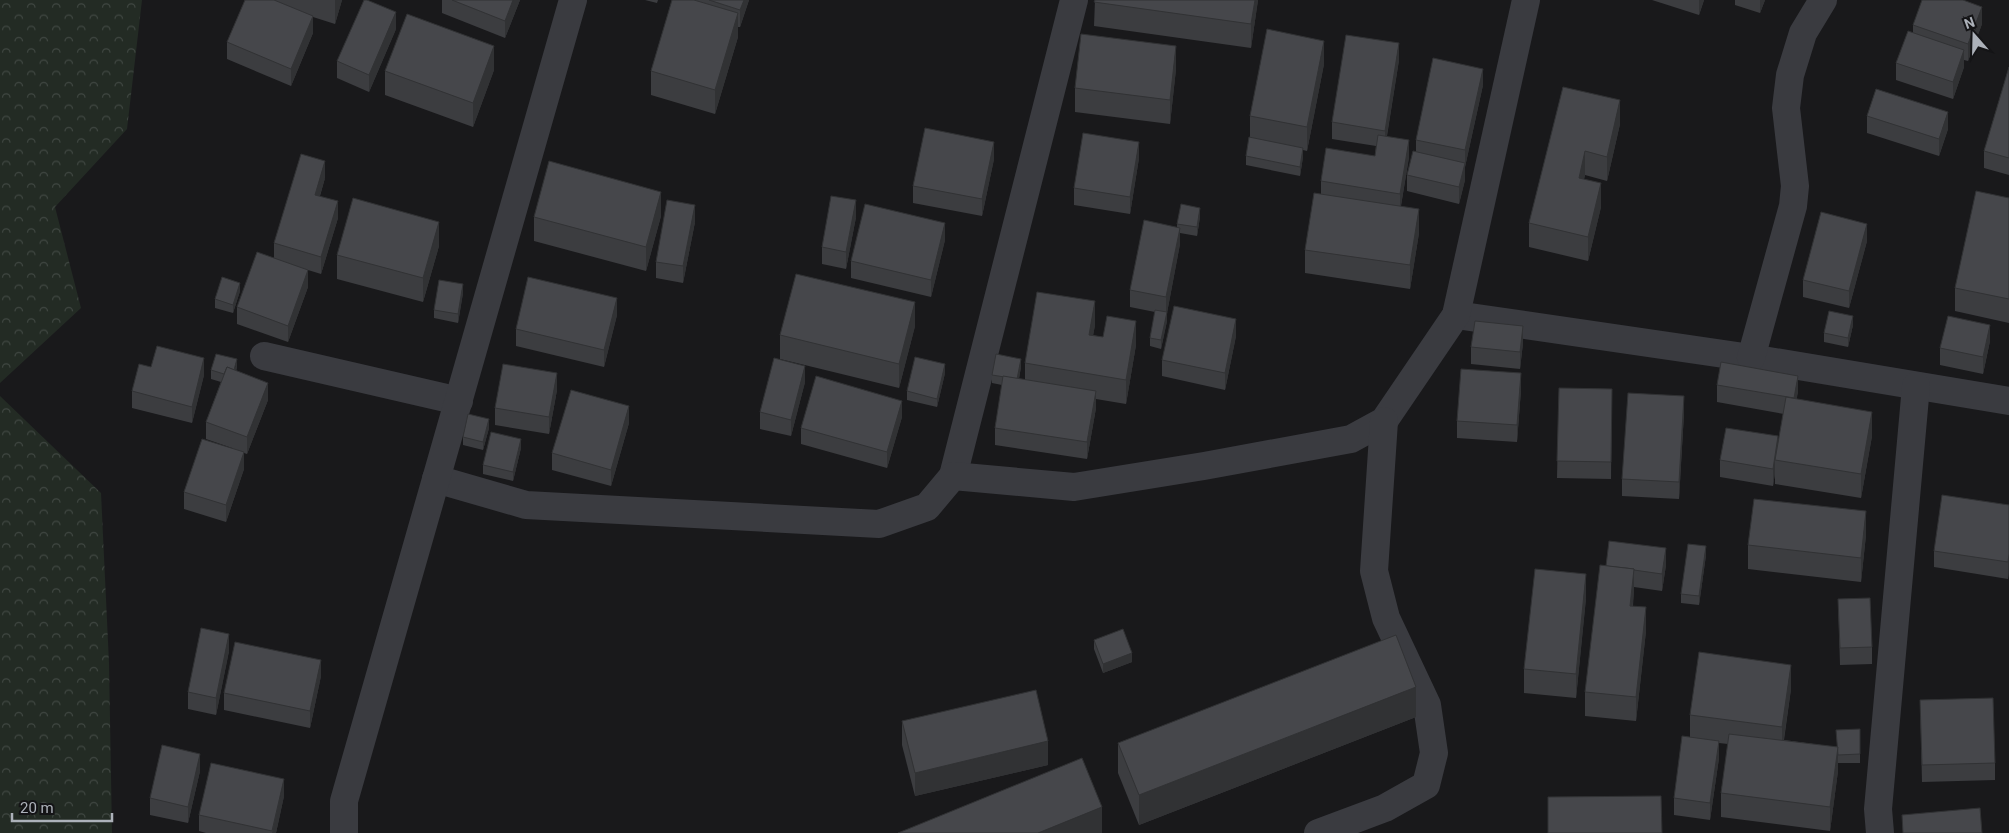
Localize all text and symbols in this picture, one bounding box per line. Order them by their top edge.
north arrow [1949,10,1999,60]
text: N [1962,14,1977,32]
scale bar [12,790,112,822]
text: 20 m [20,799,54,817]

